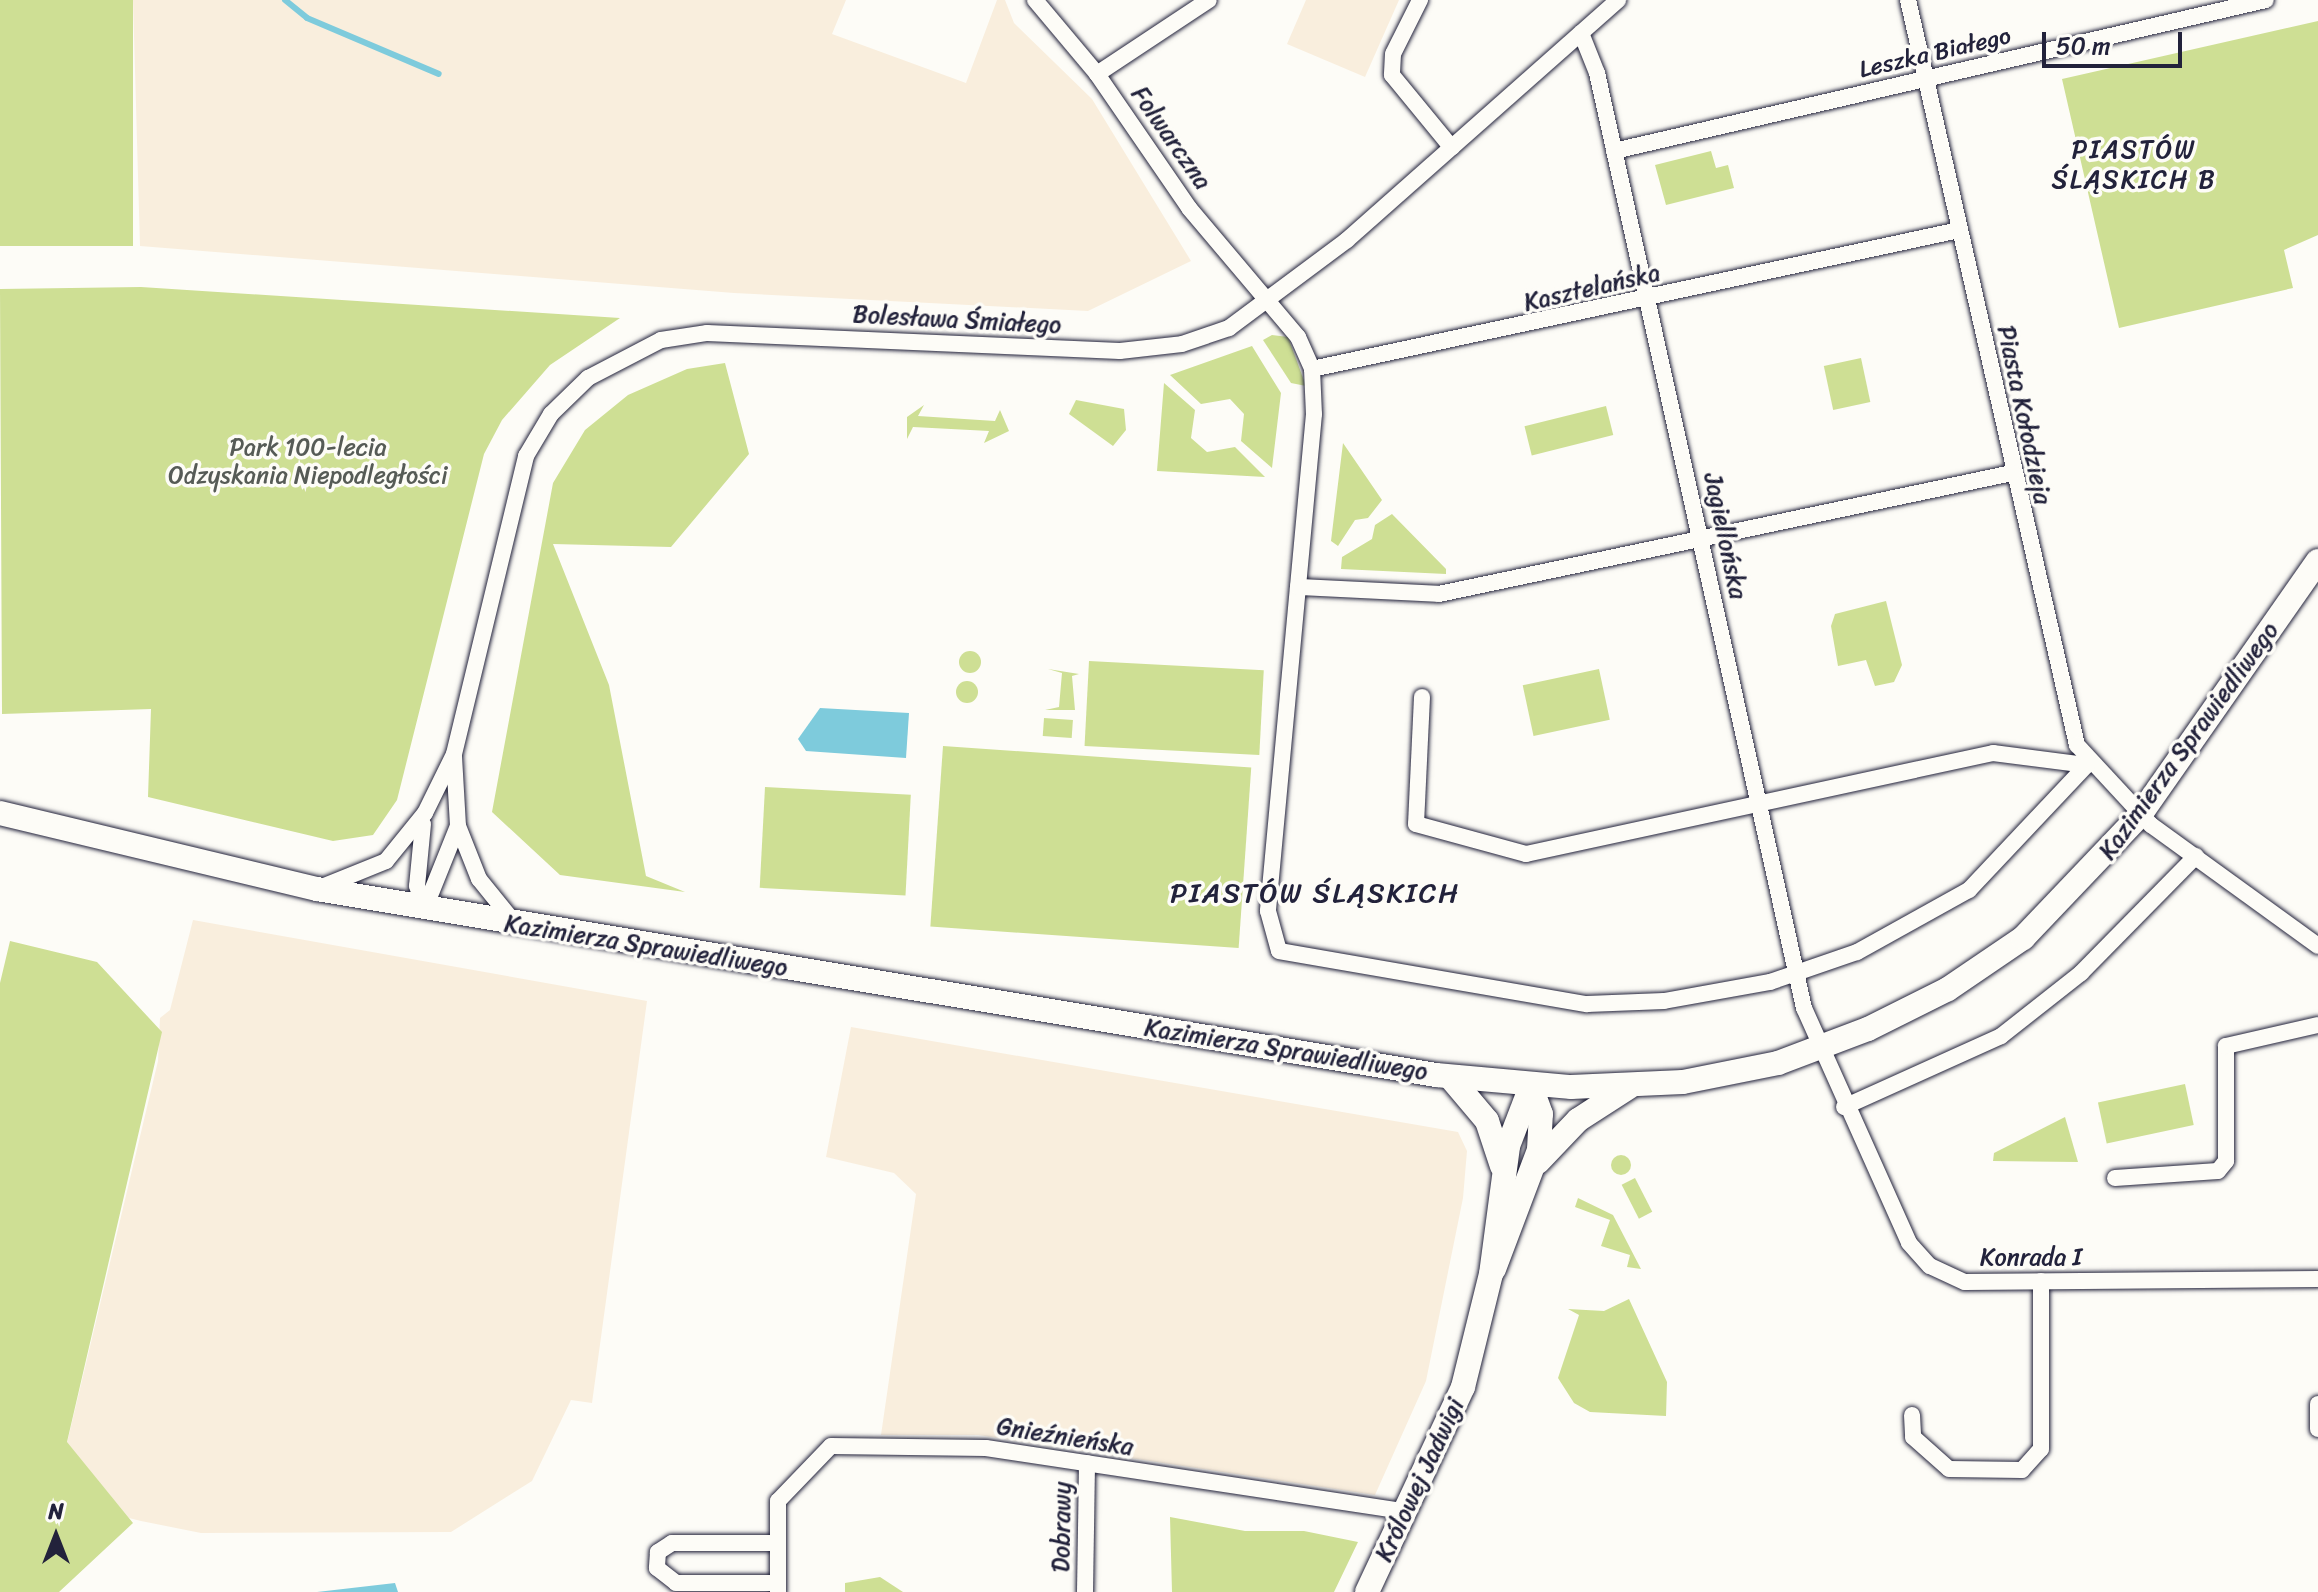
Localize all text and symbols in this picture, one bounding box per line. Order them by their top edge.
scale bar [2046,16,2186,66]
street label: Leszka Białego [1857,22,2013,84]
text: 50 m [2056,25,2111,67]
street label: Folwarczna [1125,81,1217,195]
district label: PIASTÓW ŚLĄSKICH B [2051,134,2217,196]
street label: Kasztelańska [1521,258,1663,318]
street label: Bolesława Śmiałego [852,300,1062,340]
street label: Piasta Kołodzieja [1991,323,2057,507]
park label: Park 100-lecia Odzyskania Niepodległości [168,434,448,490]
street label: Jagiellońska [1698,470,1752,602]
street label: Kazimierza Sprawiedliwego [2094,617,2284,865]
district label: PIASTÓW ŚLĄSKICH [1171,876,1459,910]
street label: Kazimierza Sprawiedliwego [503,909,789,983]
street label: Kazimierza Sprawiedliwego [1143,1013,1429,1087]
street label: Konrada I [1980,1244,2082,1272]
street label: Królowej Jadwigi [1370,1394,1470,1566]
street label: Gnieźnieńska [995,1412,1135,1462]
street label: Dobrawy [1047,1481,1077,1573]
text: N [48,1492,64,1531]
north arrow [16,1496,96,1576]

